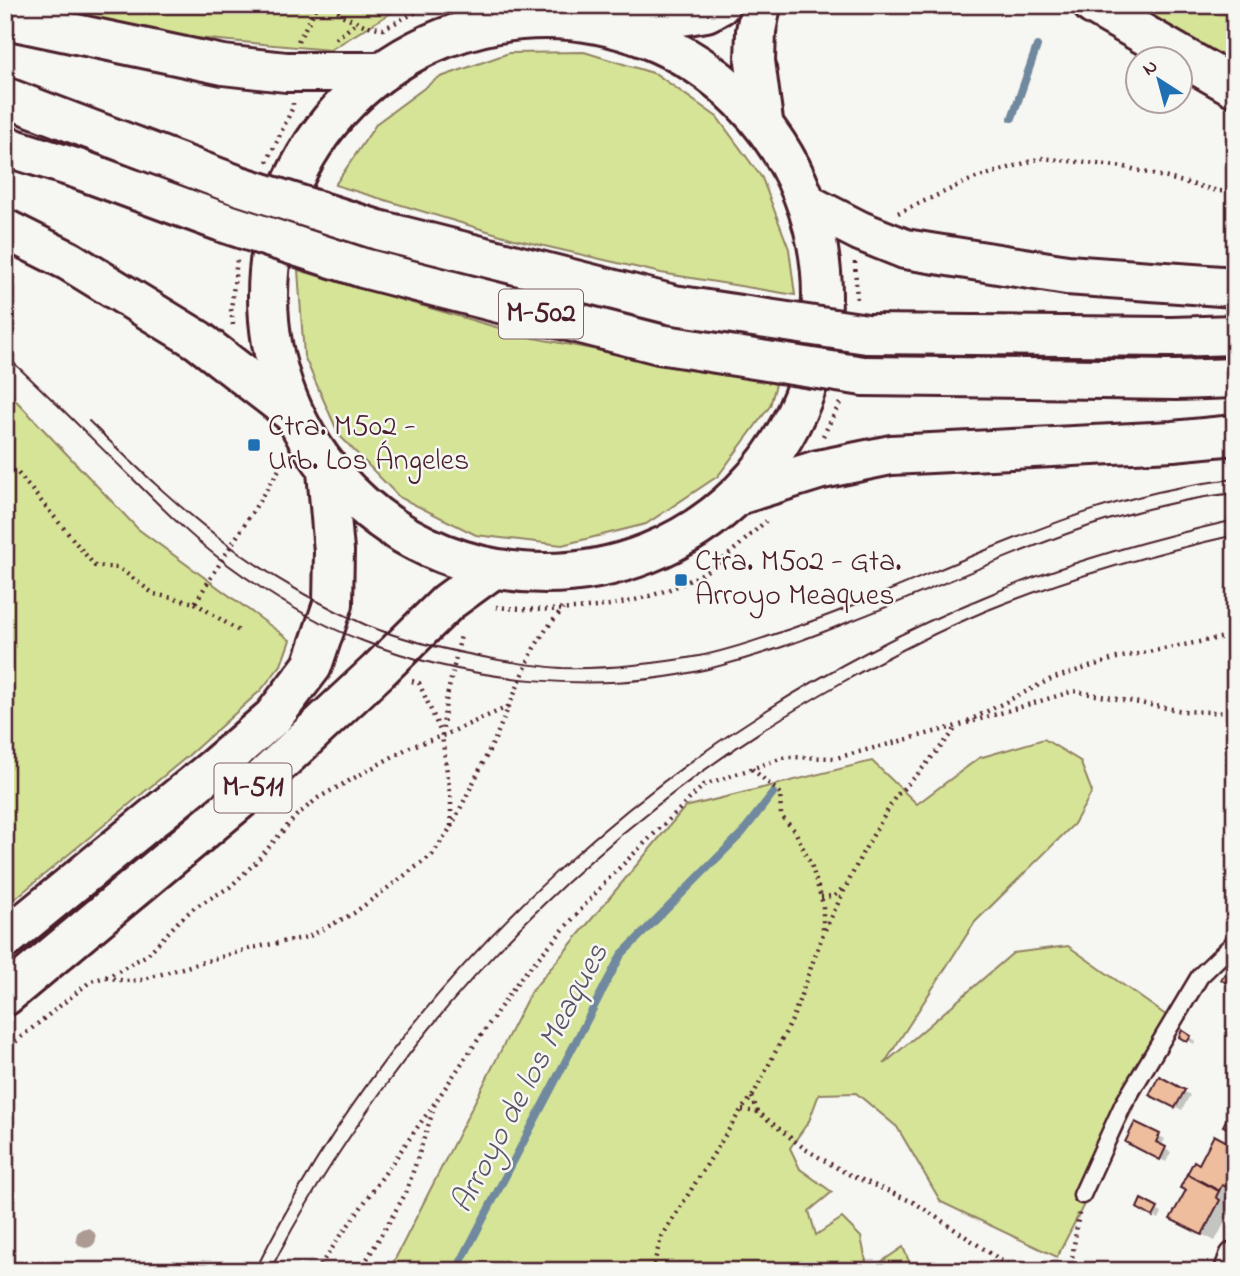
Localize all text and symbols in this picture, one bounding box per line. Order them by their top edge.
north arrow [1124,46,1194,116]
text: N [1137,53,1164,83]
road number: M-502 [499,290,583,338]
place label: Ctra. M502 - Urb. Los Ángeles [268,406,469,484]
marker: Ctra. M502 - Urb. Los Ángeles [246,437,262,453]
place label: Ctra. M502 - Gta. Arroyo Meaques [695,541,901,619]
marker: Ctra. M502 - Gta. Arroyo Meaques [673,572,689,588]
road number: M-511 [215,764,292,812]
water label: Arroyo de los Meaques [440,935,622,1222]

